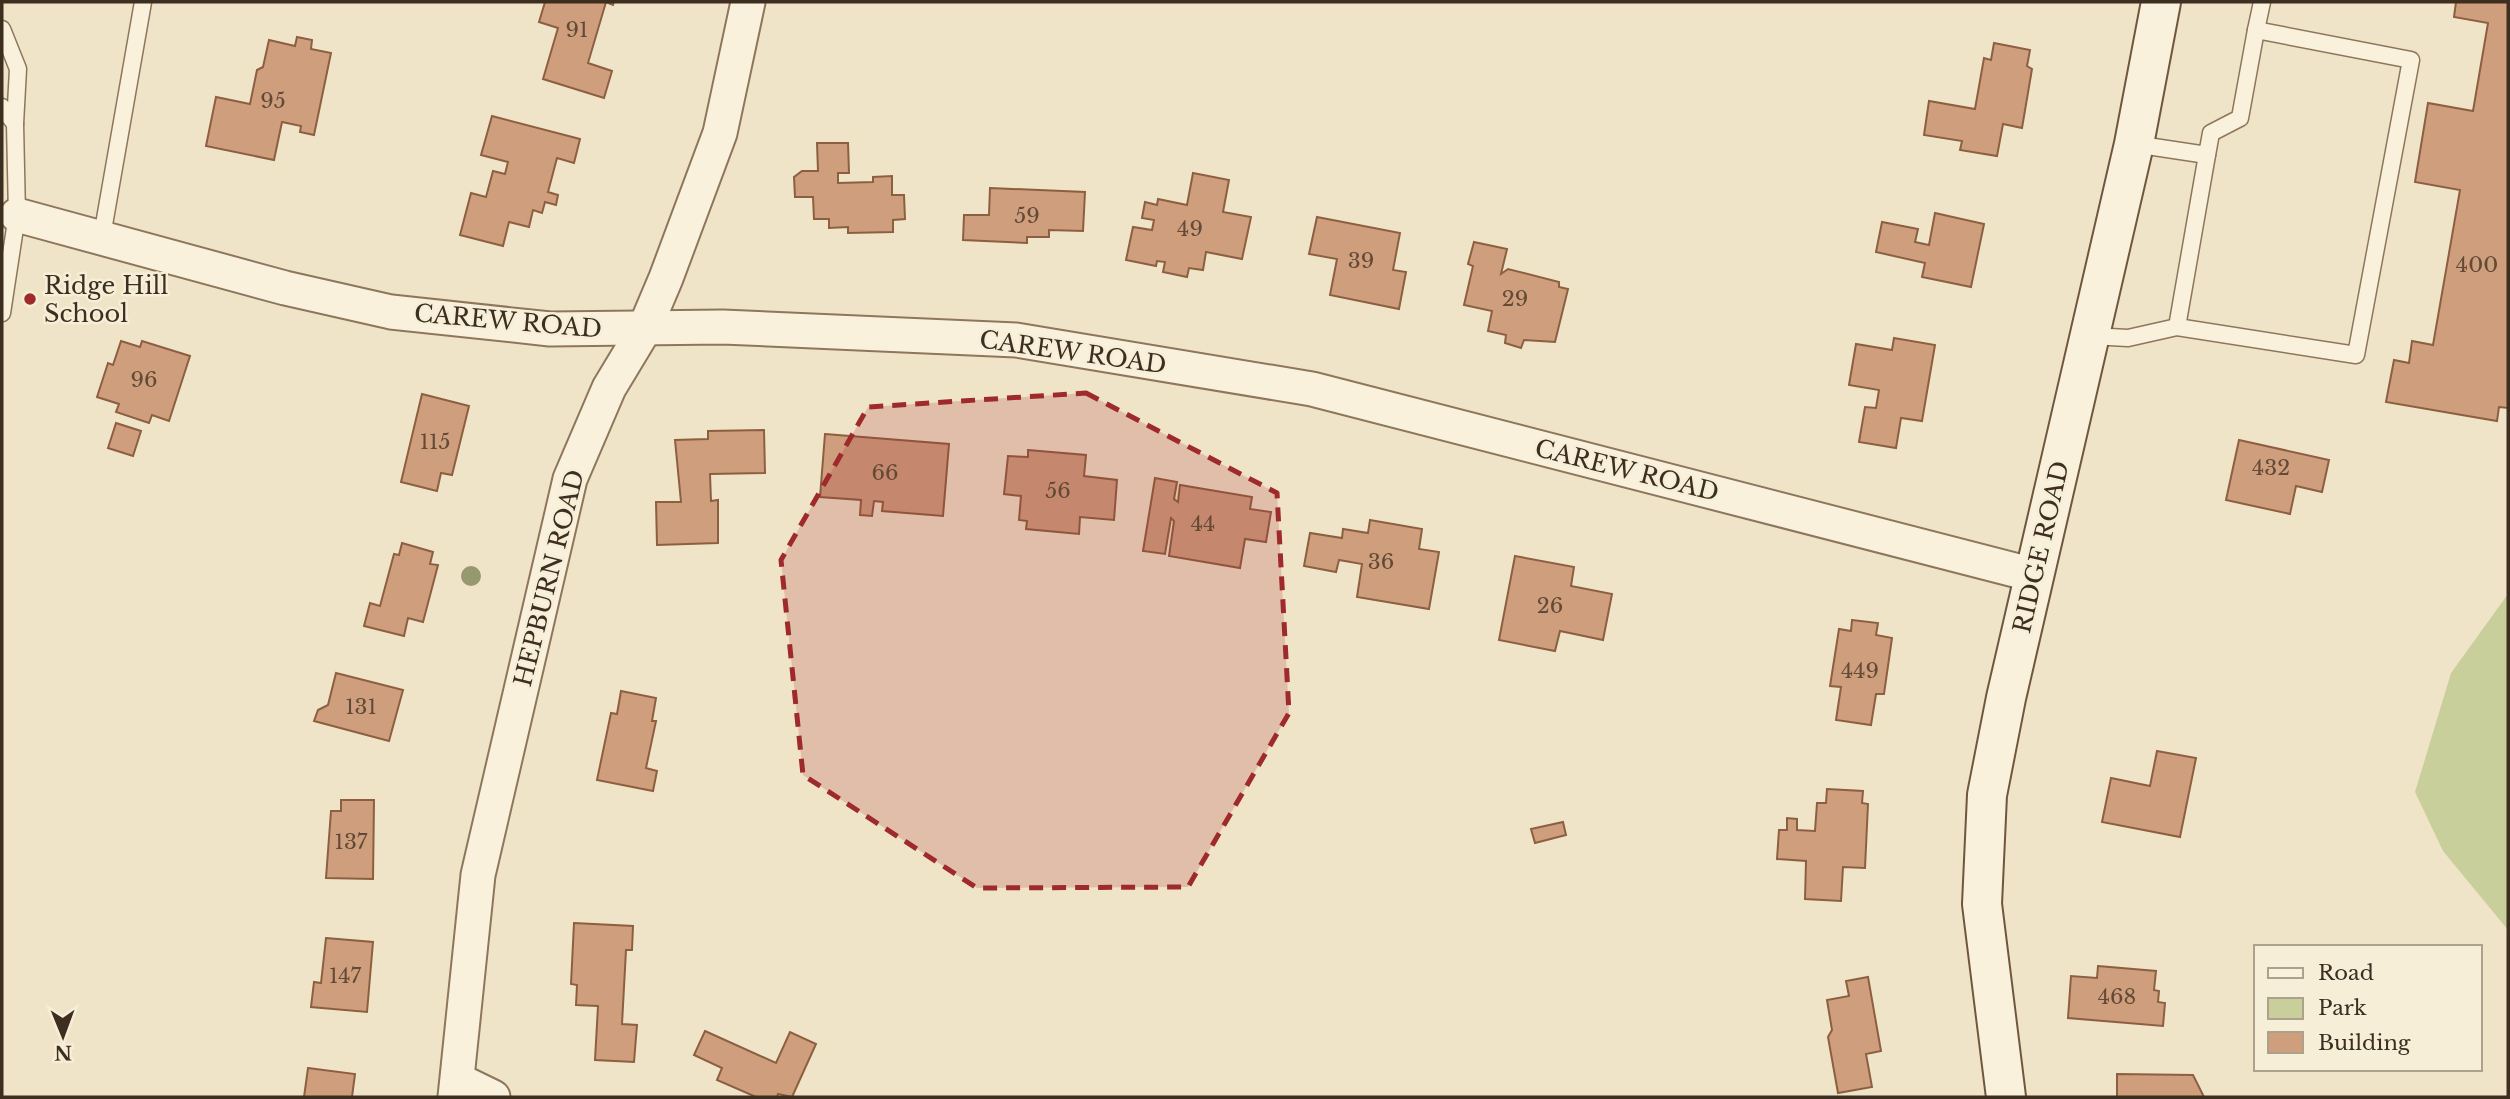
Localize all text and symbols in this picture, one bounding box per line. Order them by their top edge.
house number: 91 [566,17,588,43]
house number: 95 [260,88,286,114]
house number: 59 [1014,203,1040,229]
house number: 49 [1177,216,1203,242]
house number: 39 [1348,248,1374,274]
house number: 400 [2456,252,2498,278]
place label: Ridge Hill School [44,271,168,328]
house number: 29 [1502,286,1528,312]
marker: Ridge Hill School [22,291,38,307]
street label: CAREW ROAD [413,298,603,344]
street label: CAREW ROAD [978,325,1168,379]
house number: 96 [130,367,158,393]
house number: 115 [420,429,450,455]
street label: CAREW ROAD [1532,433,1722,507]
house number: 432 [2252,455,2290,481]
street label: RIDGE ROAD [2007,458,2075,636]
house number: 66 [871,460,899,486]
street label: HEPBURN ROAD [508,467,590,689]
house number: 56 [1045,478,1071,504]
house number: 44 [1191,511,1215,537]
house number: 36 [1368,549,1394,575]
house number: 26 [1537,593,1563,619]
house number: 449 [1841,658,1879,684]
house number: 131 [345,694,377,720]
house number: 137 [335,829,368,855]
legend [2254,945,2482,1071]
text: Road [2318,960,2374,986]
house number: 147 [329,963,362,989]
house number: 468 [2098,984,2136,1010]
text: Park [2318,995,2367,1021]
north arrow [28,1001,98,1071]
text: Building [2318,1030,2411,1056]
text: N [54,1041,72,1064]

